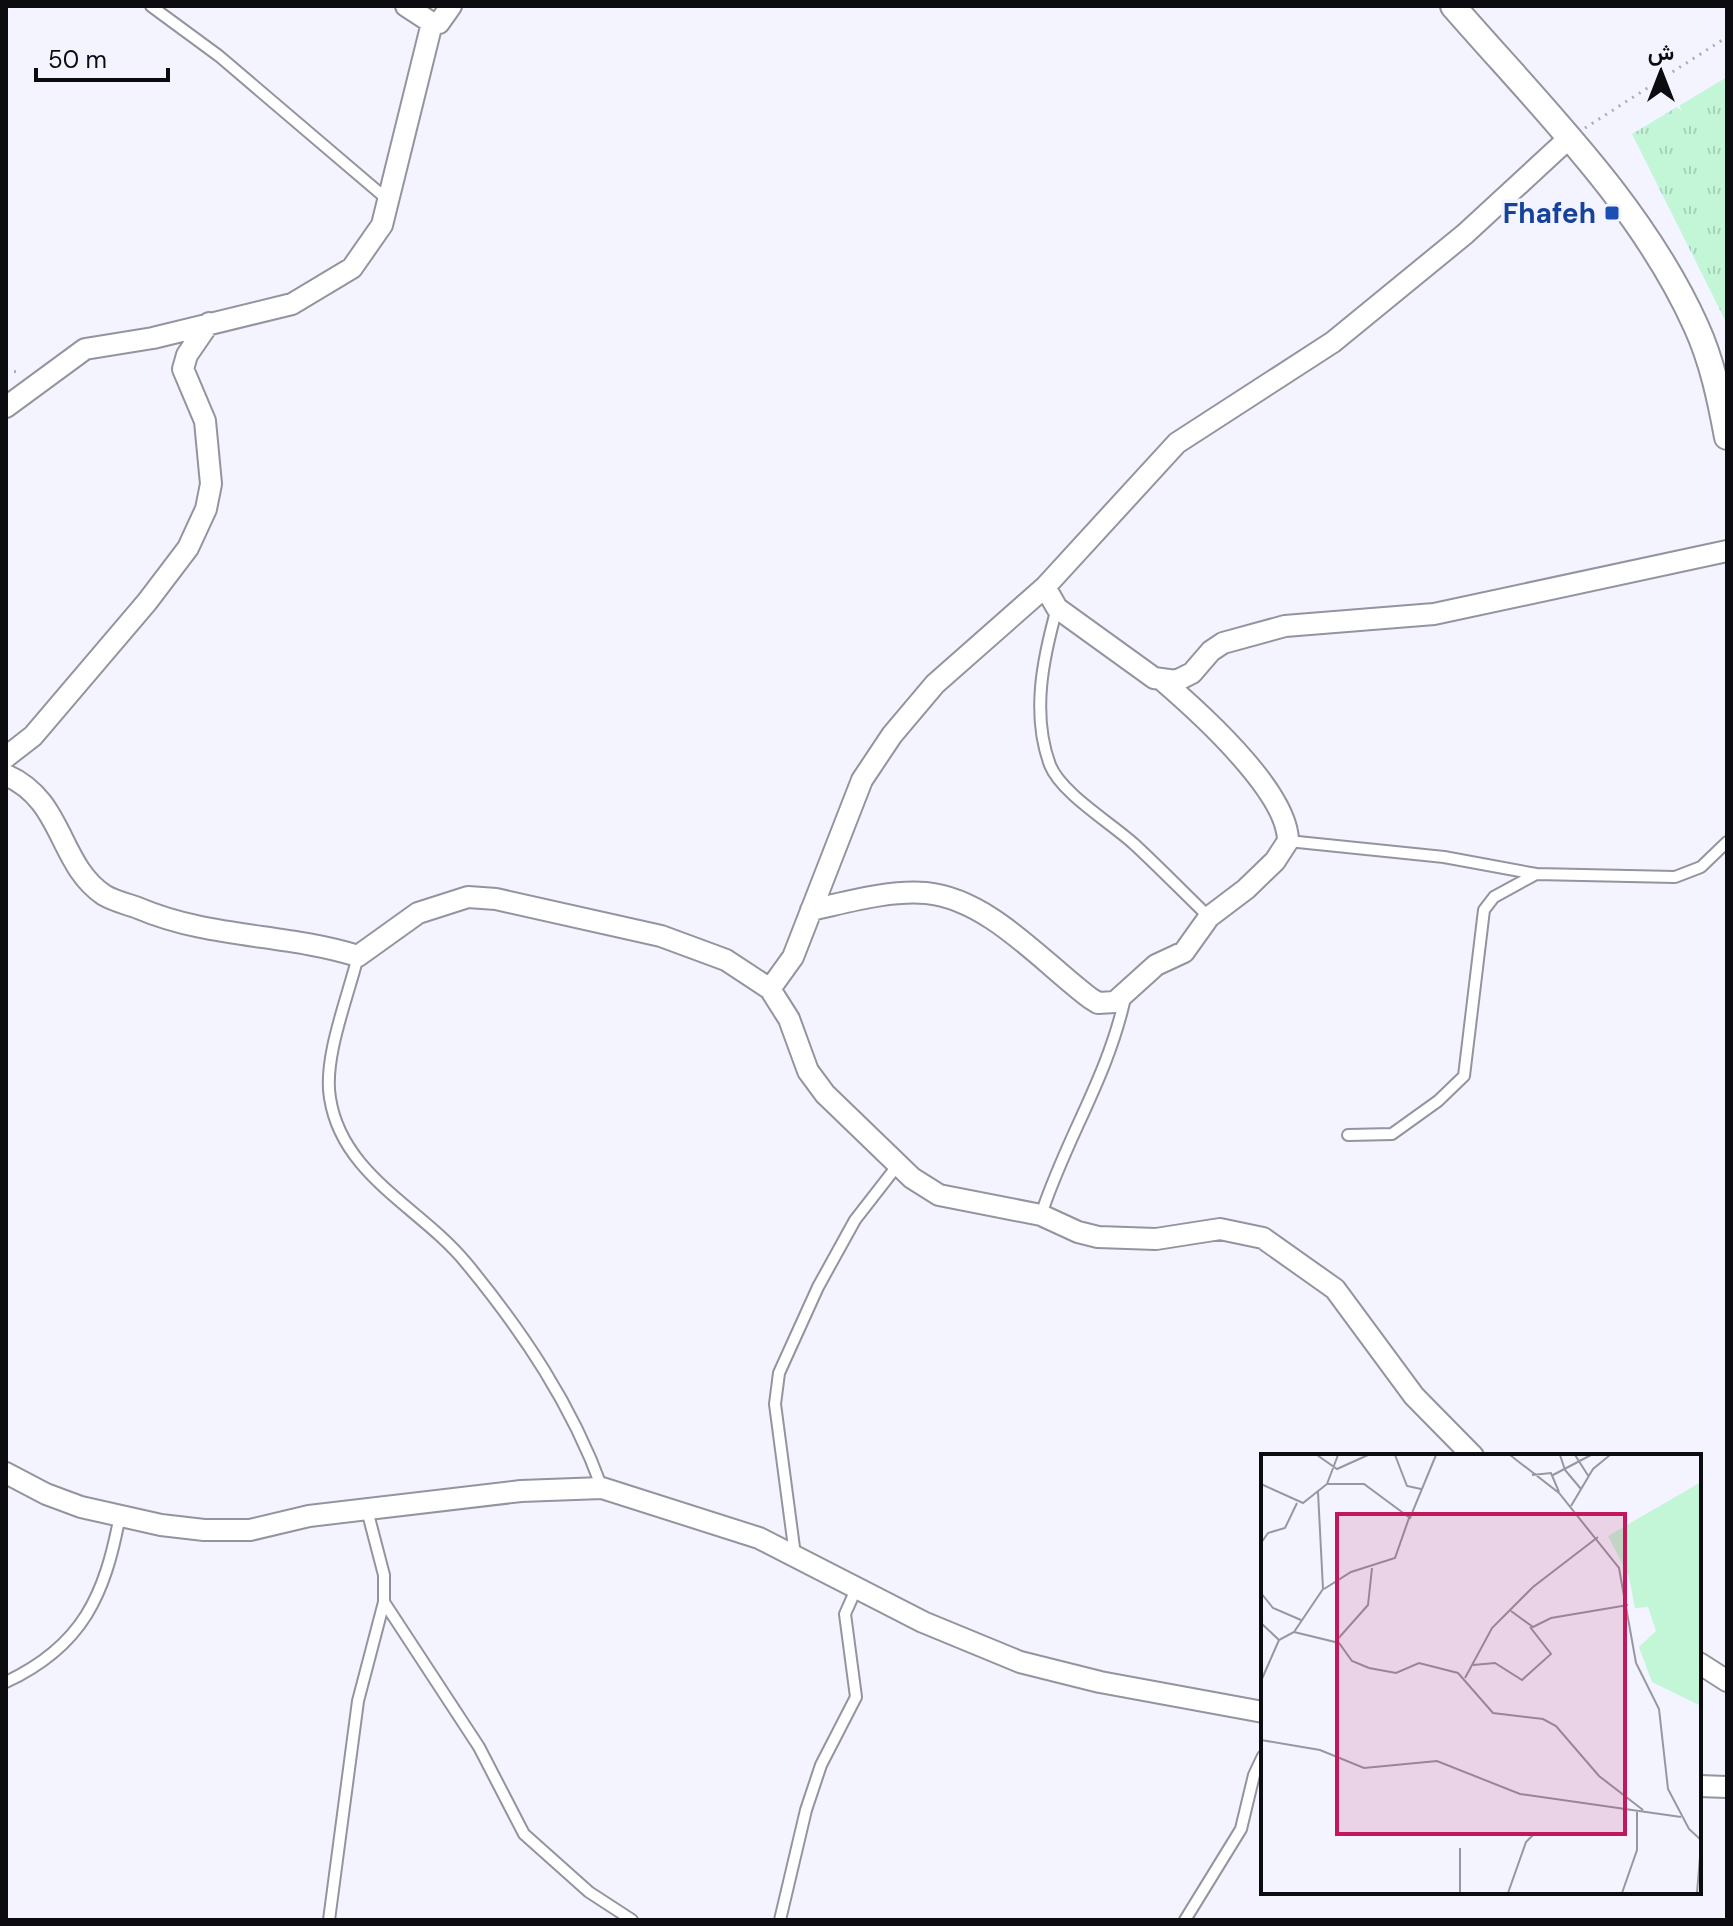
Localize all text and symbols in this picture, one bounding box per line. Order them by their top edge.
scale bar [36,32,168,82]
north arrow [1621,32,1701,112]
text: ش [1648,38,1674,67]
text: 50 m [48,44,107,75]
place label: Fhafeh [1503,195,1596,232]
marker: Fhafeh [1603,204,1621,222]
inset map [1261,1454,1701,1894]

